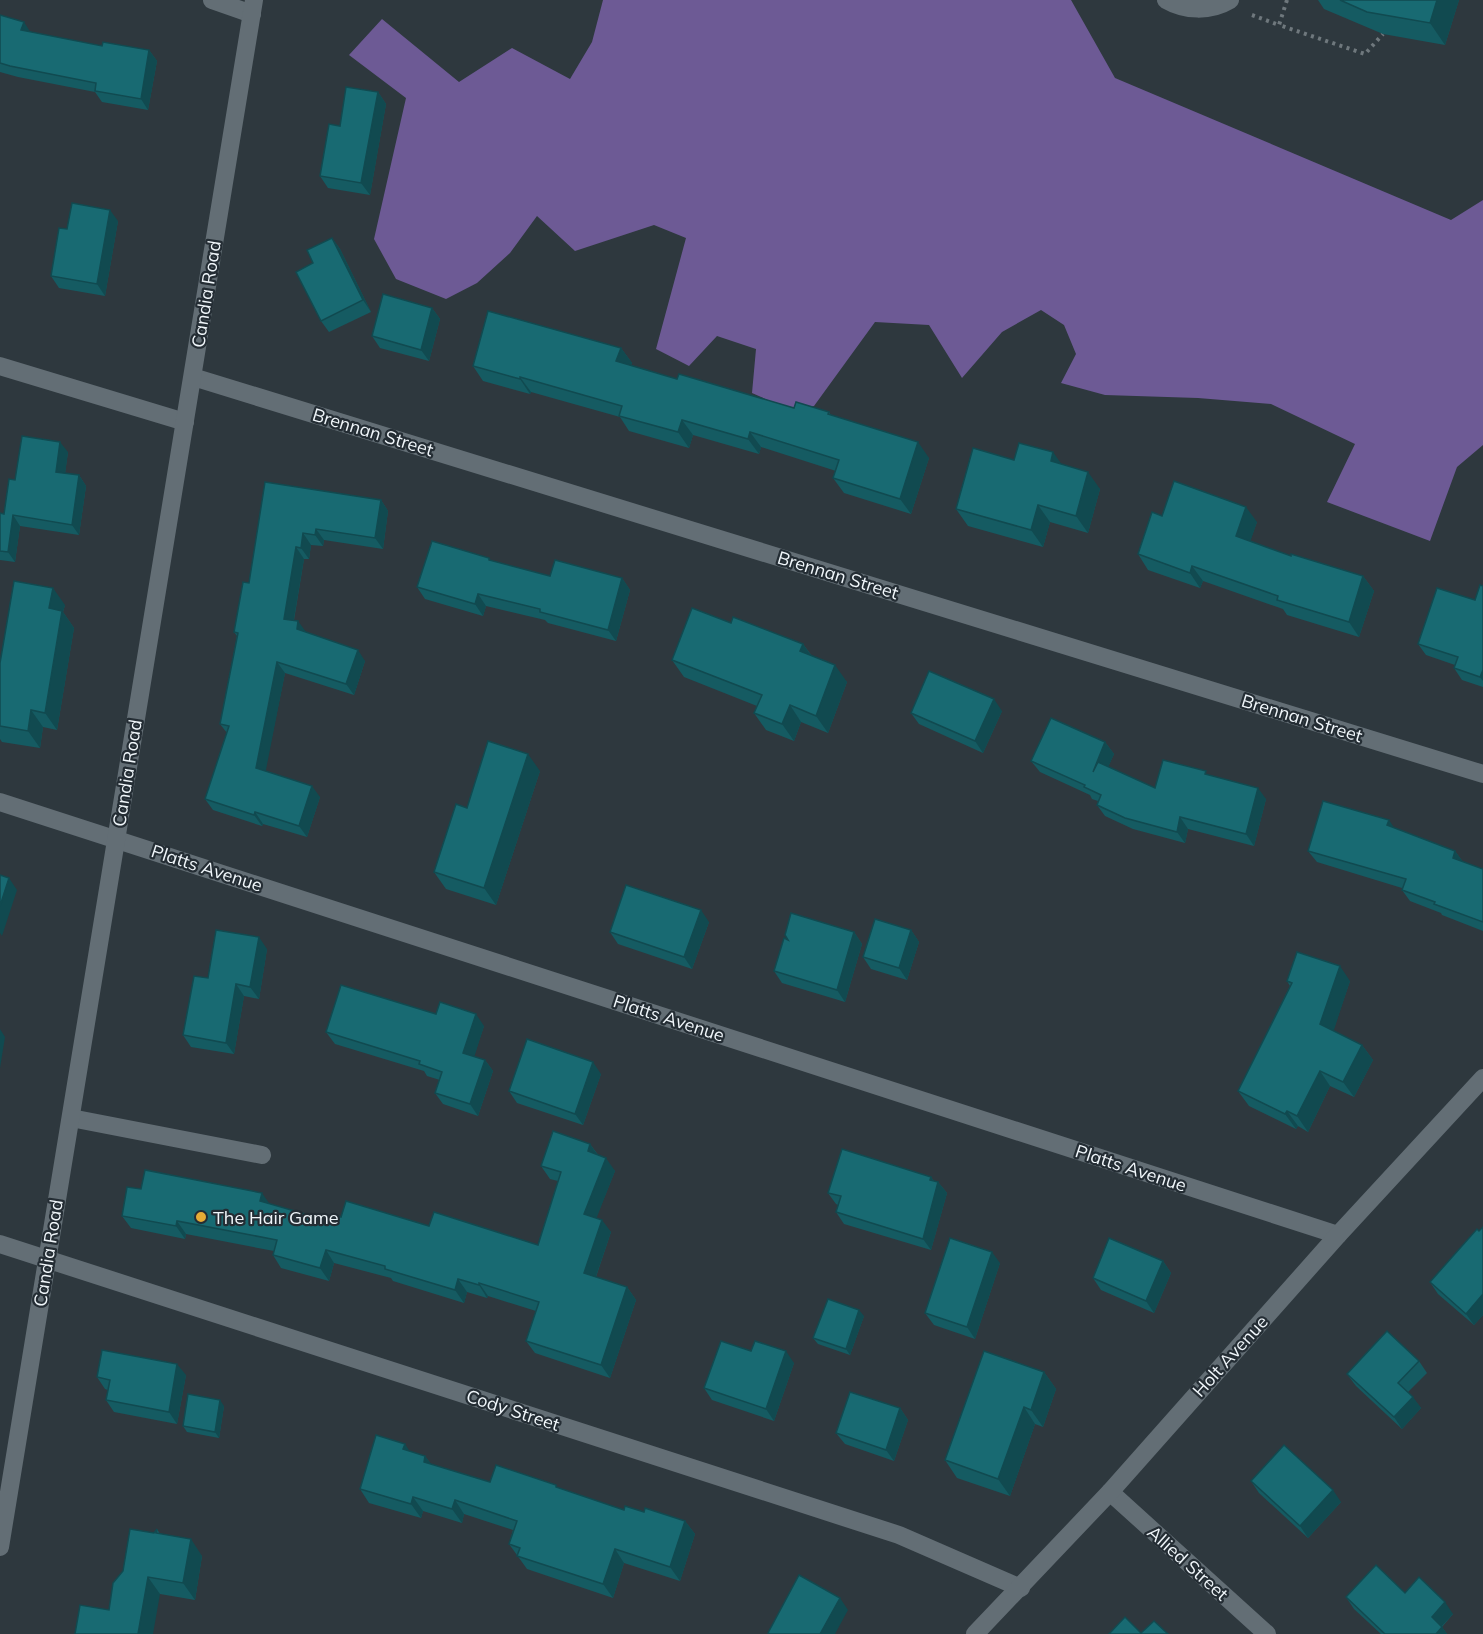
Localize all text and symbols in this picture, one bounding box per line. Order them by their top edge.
street label: Candia Road [186,239,226,349]
street label: Brennan Street [310,403,436,461]
street label: Brennan Street [775,546,901,604]
street label: Brennan Street [1239,689,1365,747]
street label: Candia Road [107,718,147,828]
street label: Platts Avenue [149,839,265,897]
street label: Platts Avenue [611,989,727,1047]
street label: Platts Avenue [1073,1139,1189,1197]
street label: Candia Road [28,1198,68,1308]
place label: The Hair Game [213,1206,339,1229]
marker: The Hair Game [194,1210,208,1224]
street label: Holt Avenue [1187,1310,1273,1402]
street label: Cody Street [463,1384,563,1436]
street label: Allied Street [1143,1521,1233,1605]

